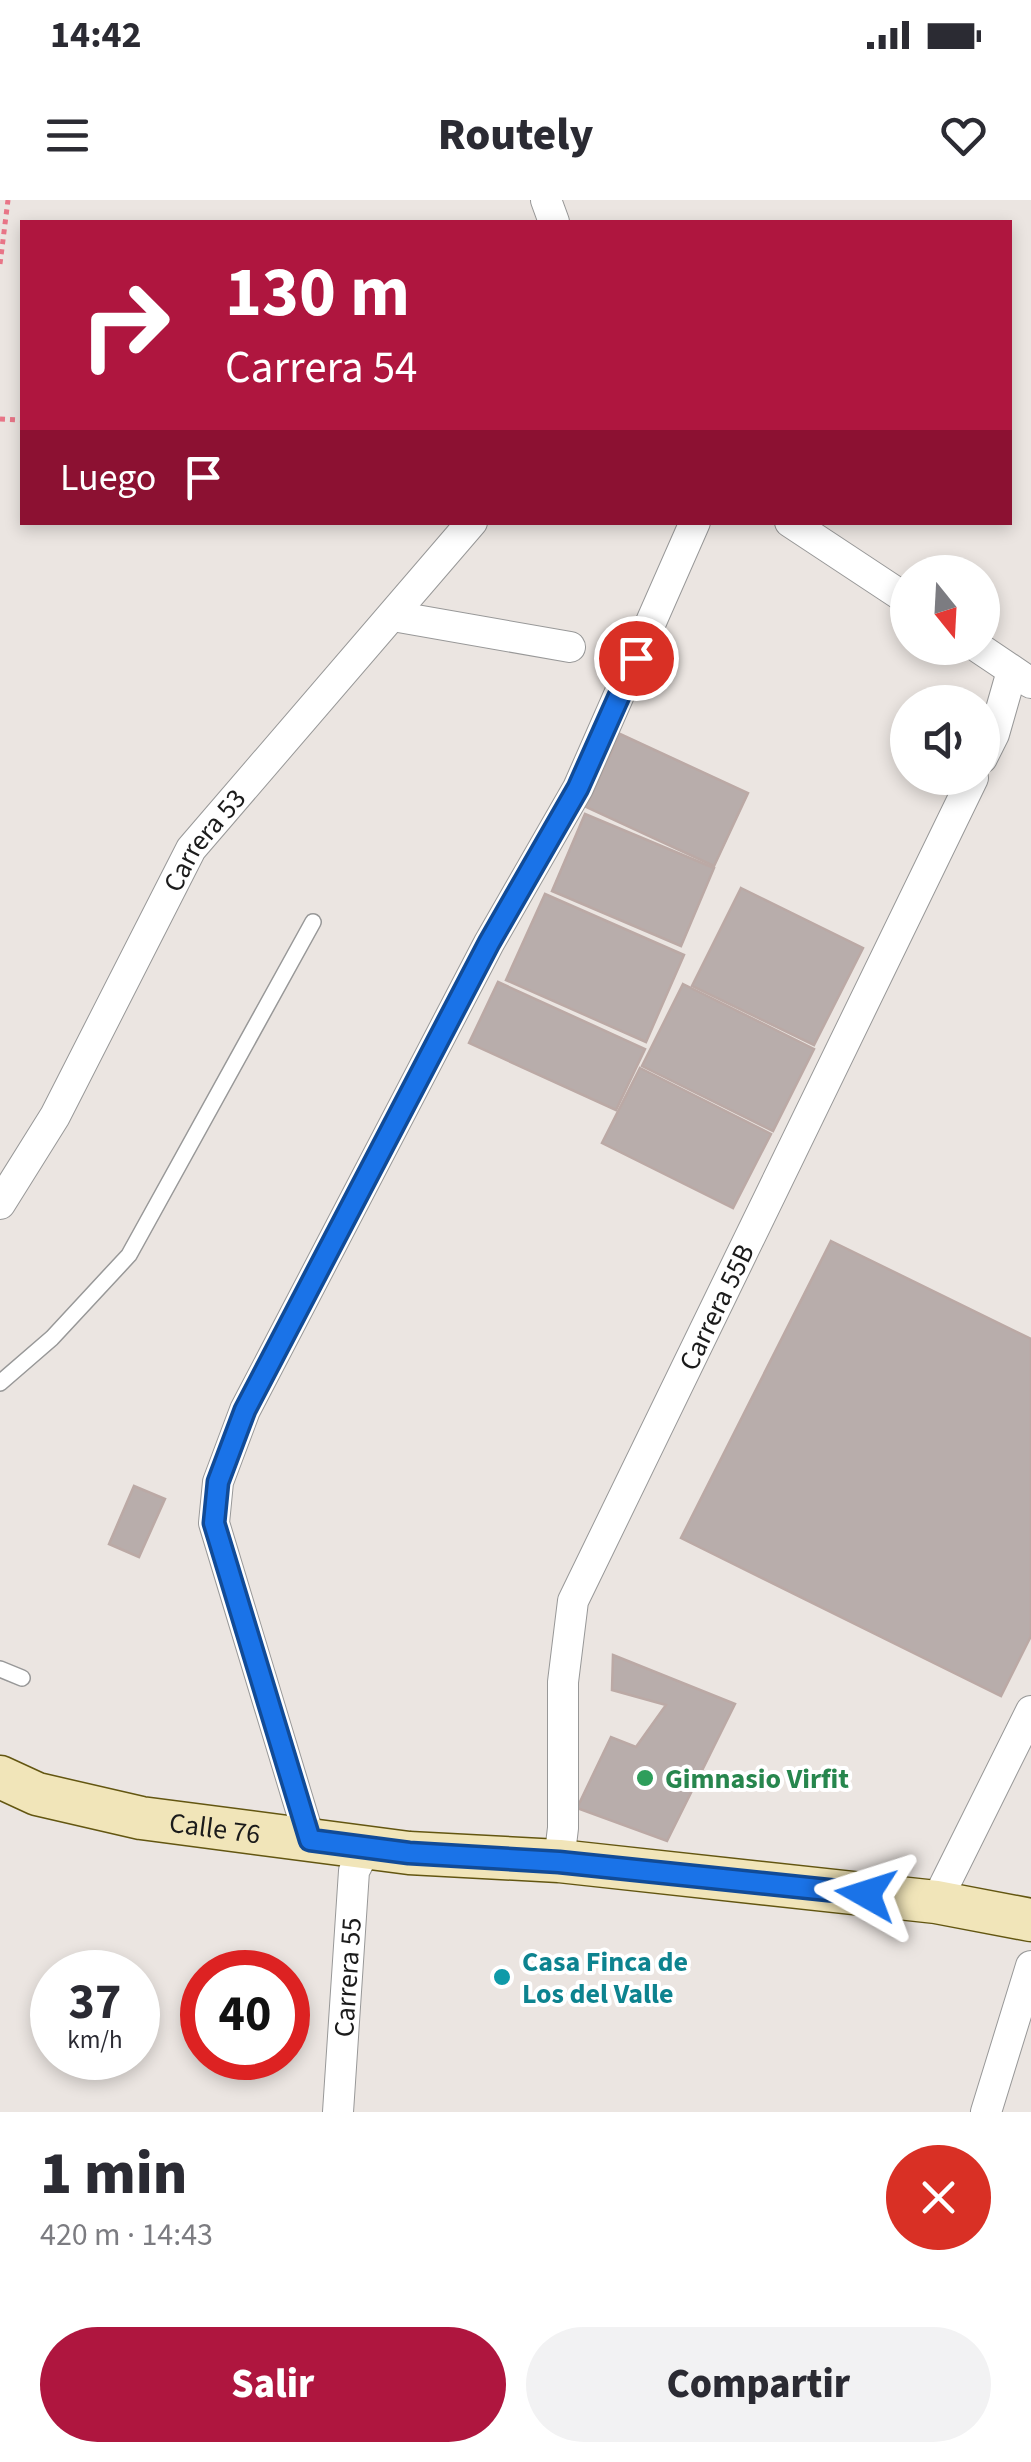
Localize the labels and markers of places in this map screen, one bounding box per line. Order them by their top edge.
pin [594,616,679,701]
place label: Gimnasio Virfit [665,1759,849,1799]
marker: Gimnasio Virfit [634,1767,656,1789]
place label: Casa Finca de Los del Valle [522,1942,688,2014]
marker: Casa Finca de Los del Valle [491,1966,513,1988]

